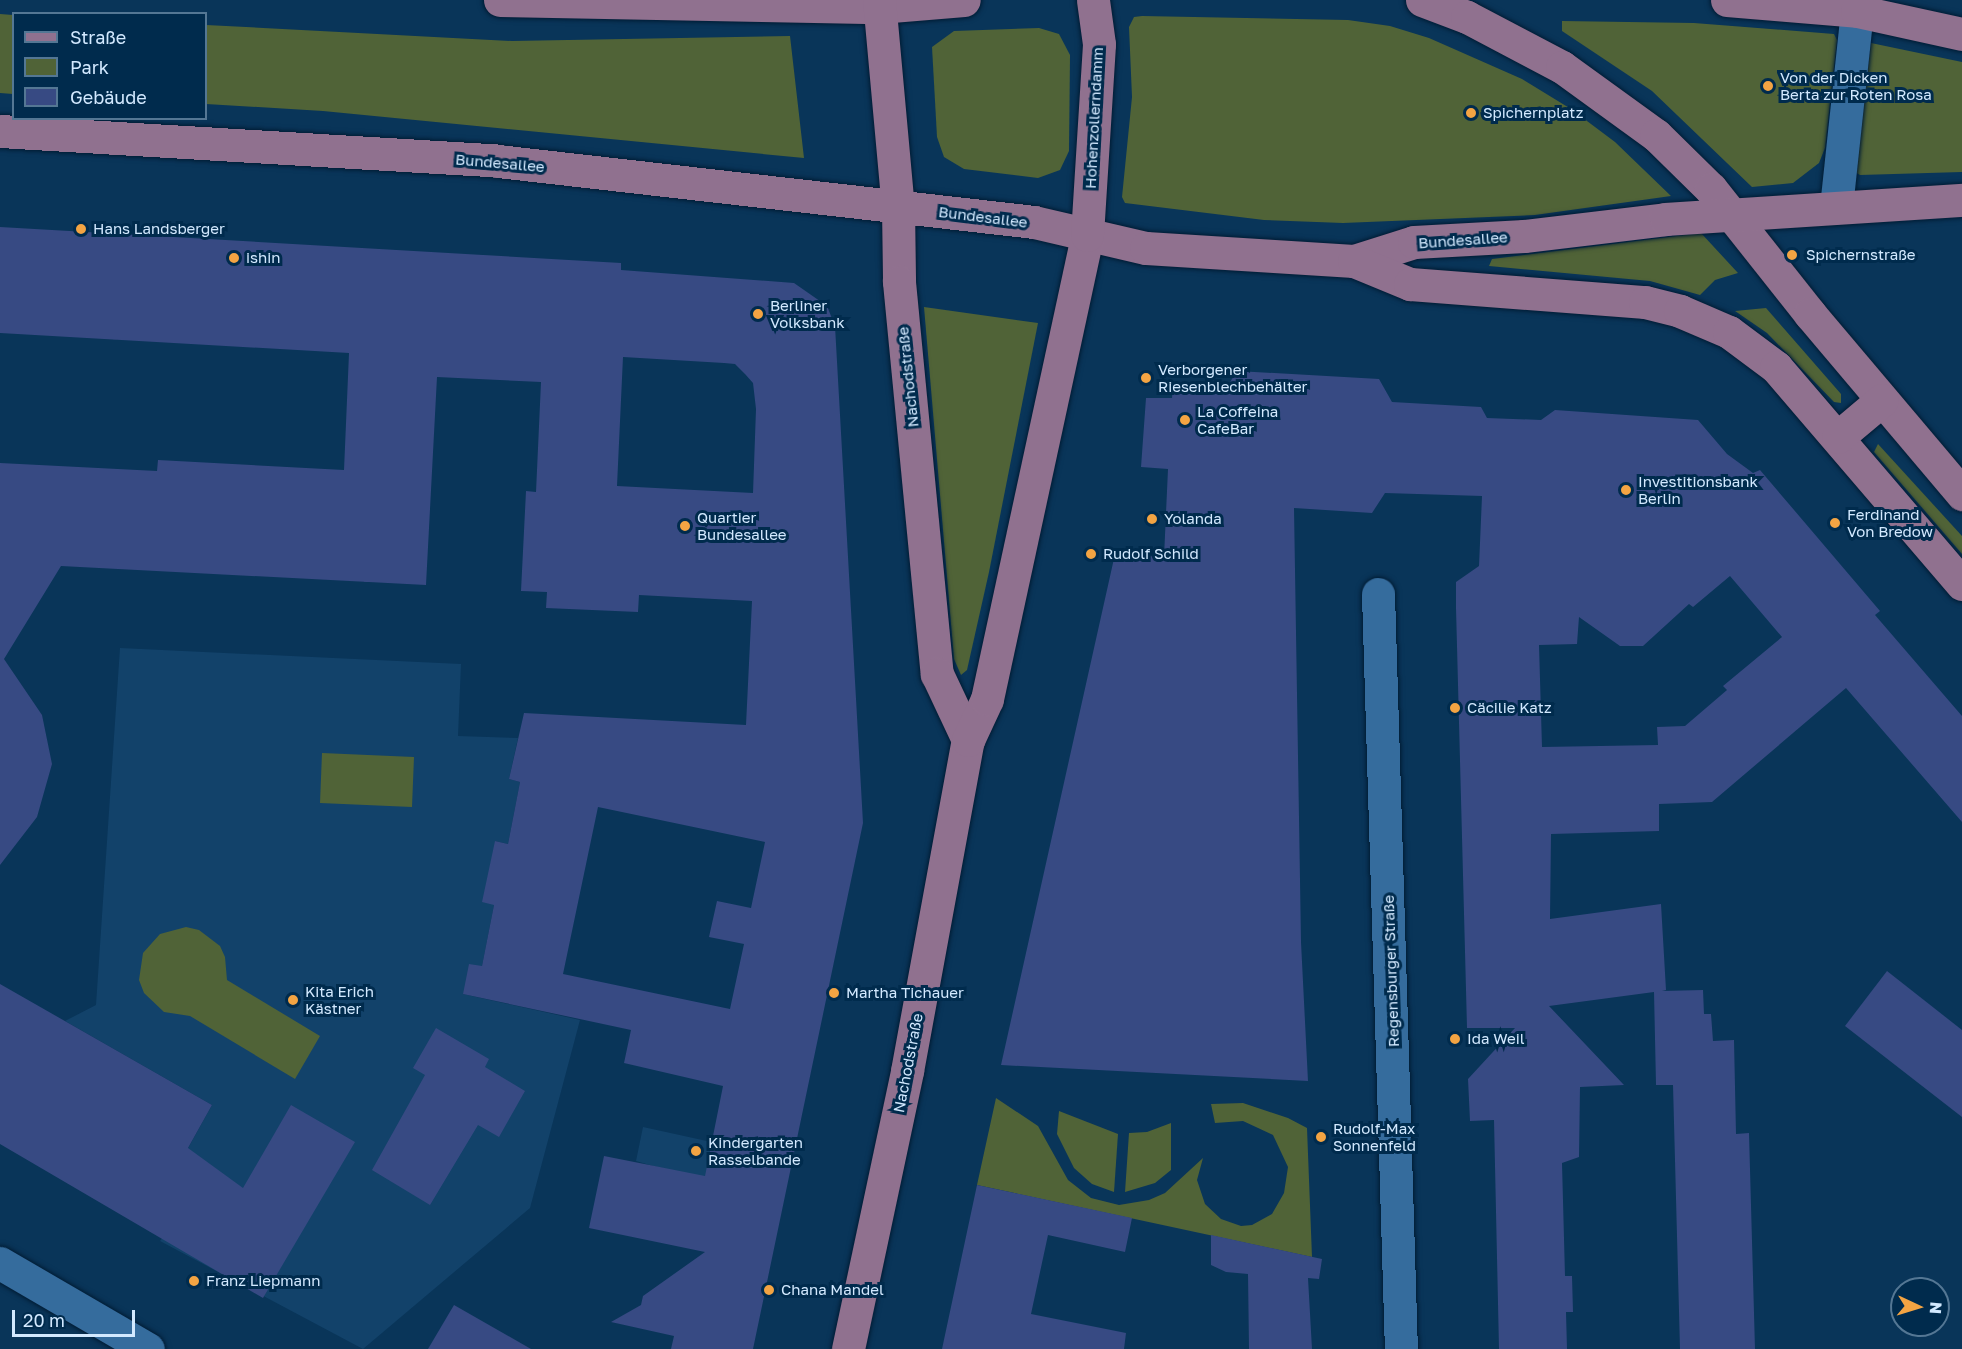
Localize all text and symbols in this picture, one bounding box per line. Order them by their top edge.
legend [12,12,207,120]
text: Straße [70,26,126,48]
street label: Hohenzollerndamm [1081,47,1107,189]
text: Park [70,56,109,78]
place label: Von der Dicken Berta zur Roten Rosa [1780,68,1932,103]
marker: Von der Dicken Berta zur Roten Rosa [1761,79,1775,93]
text: Gebäude [70,86,147,108]
place label: Spichernplatz [1483,104,1583,122]
marker: Spichernplatz [1464,106,1478,120]
street label: Bundesallee [455,150,545,176]
street label: Bundesallee [937,203,1029,231]
place label: Hans Landsberger [93,220,225,238]
marker: Hans Landsberger [74,222,88,236]
street label: Bundesallee [1418,228,1508,252]
marker: Spichernstraße [1783,246,1801,264]
place label: Spichernstraße [1806,246,1916,264]
place label: ishin [246,249,280,267]
marker: ishin [227,251,241,265]
place label: Berliner Volksbank [770,296,845,331]
marker: Berliner Volksbank [751,307,765,321]
street label: Nachodstraße [894,326,922,428]
place label: Verborgener Riesenblechbehälter [1158,360,1307,395]
marker: Verborgener Riesenblechbehälter [1139,371,1153,385]
place label: La Coffeina CafeBar [1197,402,1278,437]
marker: La Coffeina CafeBar [1178,413,1192,427]
place label: Investitionsbank Berlin [1638,472,1758,507]
marker: Investitionsbank Berlin [1619,483,1633,497]
place label: Ferdinand Von Bredow [1847,505,1933,540]
place label: Quartier Bundesallee [697,508,787,543]
place label: Yolanda [1164,510,1222,528]
marker: Yolanda [1145,512,1159,526]
marker: Ferdinand Von Bredow [1828,516,1842,530]
marker: Quartier Bundesallee [678,519,692,533]
place label: Rudolf Schild [1103,545,1199,563]
marker: Rudolf Schild [1084,547,1098,561]
place label: Cäcilie Katz [1467,699,1552,717]
marker: Cäcilie Katz [1448,701,1462,715]
street label: Regensburger Straße [1379,895,1403,1047]
place label: Kita Erich Kästner [305,982,374,1017]
place label: Martha Tichauer [846,984,964,1002]
marker: Martha Tichauer [827,986,841,1000]
marker: Kita Erich Kästner [286,993,300,1007]
street label: Nachodstraße [890,1012,926,1114]
place label: Ida Weil [1467,1030,1524,1048]
marker: Ida Weil [1448,1032,1462,1046]
place label: Rudolf-Max Sonnenfeld [1333,1119,1416,1154]
marker: Rudolf-Max Sonnenfeld [1314,1130,1328,1144]
place label: Kindergarten Rasselbande [708,1133,803,1168]
marker: Kindergarten Rasselbande [689,1144,703,1158]
place label: Franz Liepmann [206,1272,320,1290]
marker: Franz Liepmann [187,1274,201,1288]
north arrow [1890,1277,1950,1337]
place label: Chana Mandel [781,1281,884,1299]
marker: Chana Mandel [762,1283,776,1297]
scale bar [15,1298,138,1336]
text: N [1926,1301,1946,1315]
text: 20 m [23,1309,65,1331]

